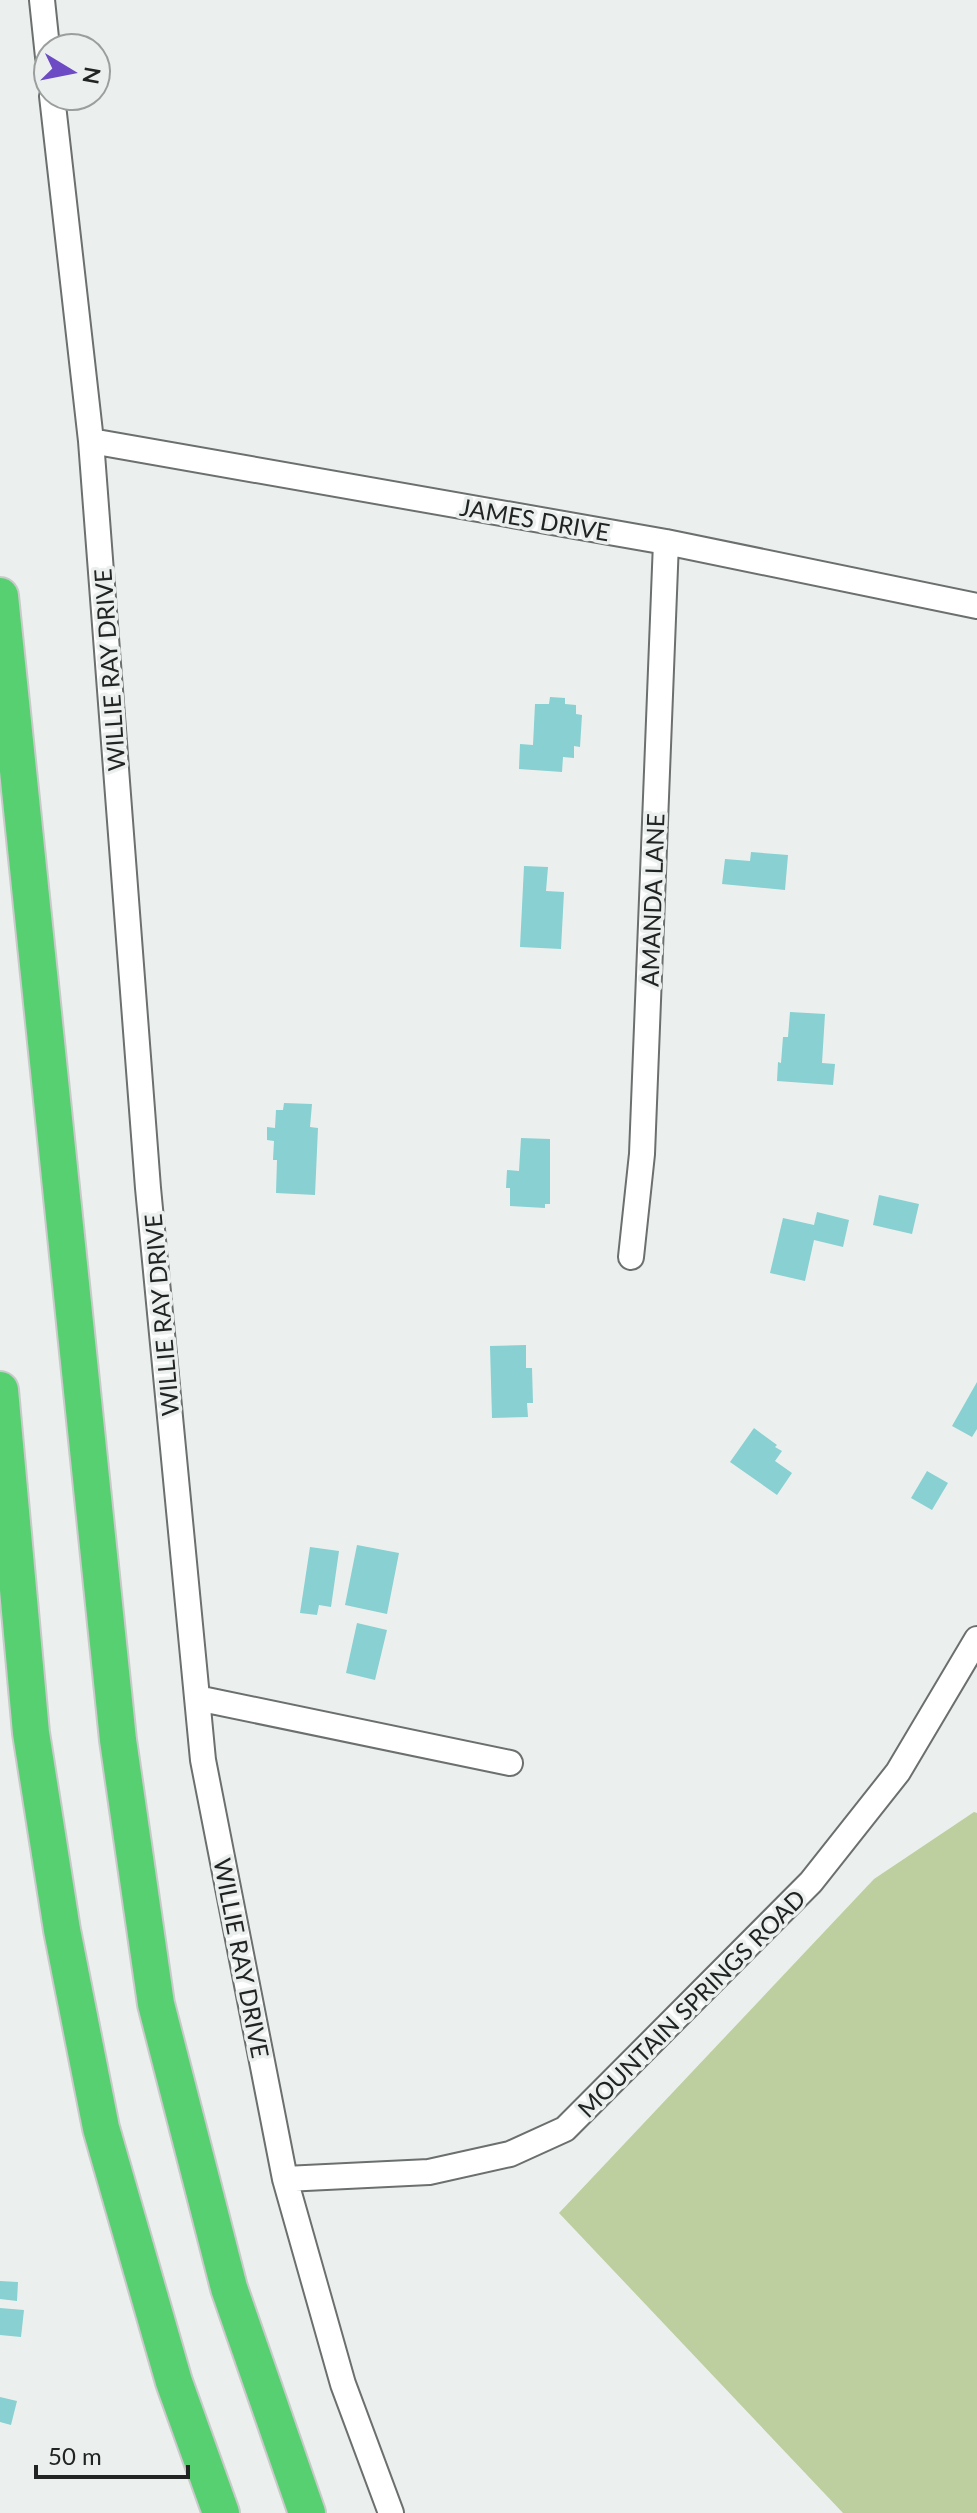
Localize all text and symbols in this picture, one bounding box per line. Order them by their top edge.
north arrow [32,32,112,112]
text: N [77,65,107,86]
street label: JAMES DRIVE [458,492,612,546]
street label: WILLIE RAY DRIVE [87,568,131,772]
street label: AMANDA LANE [634,813,670,987]
street label: WILLIE RAY DRIVE [138,1213,184,1417]
street label: WILLIE RAY DRIVE [208,1856,276,2060]
street label: MOUNTAIN SPRINGS ROAD [571,1883,811,2123]
scale bar [36,2429,188,2479]
text: 50 m [48,2441,102,2470]

